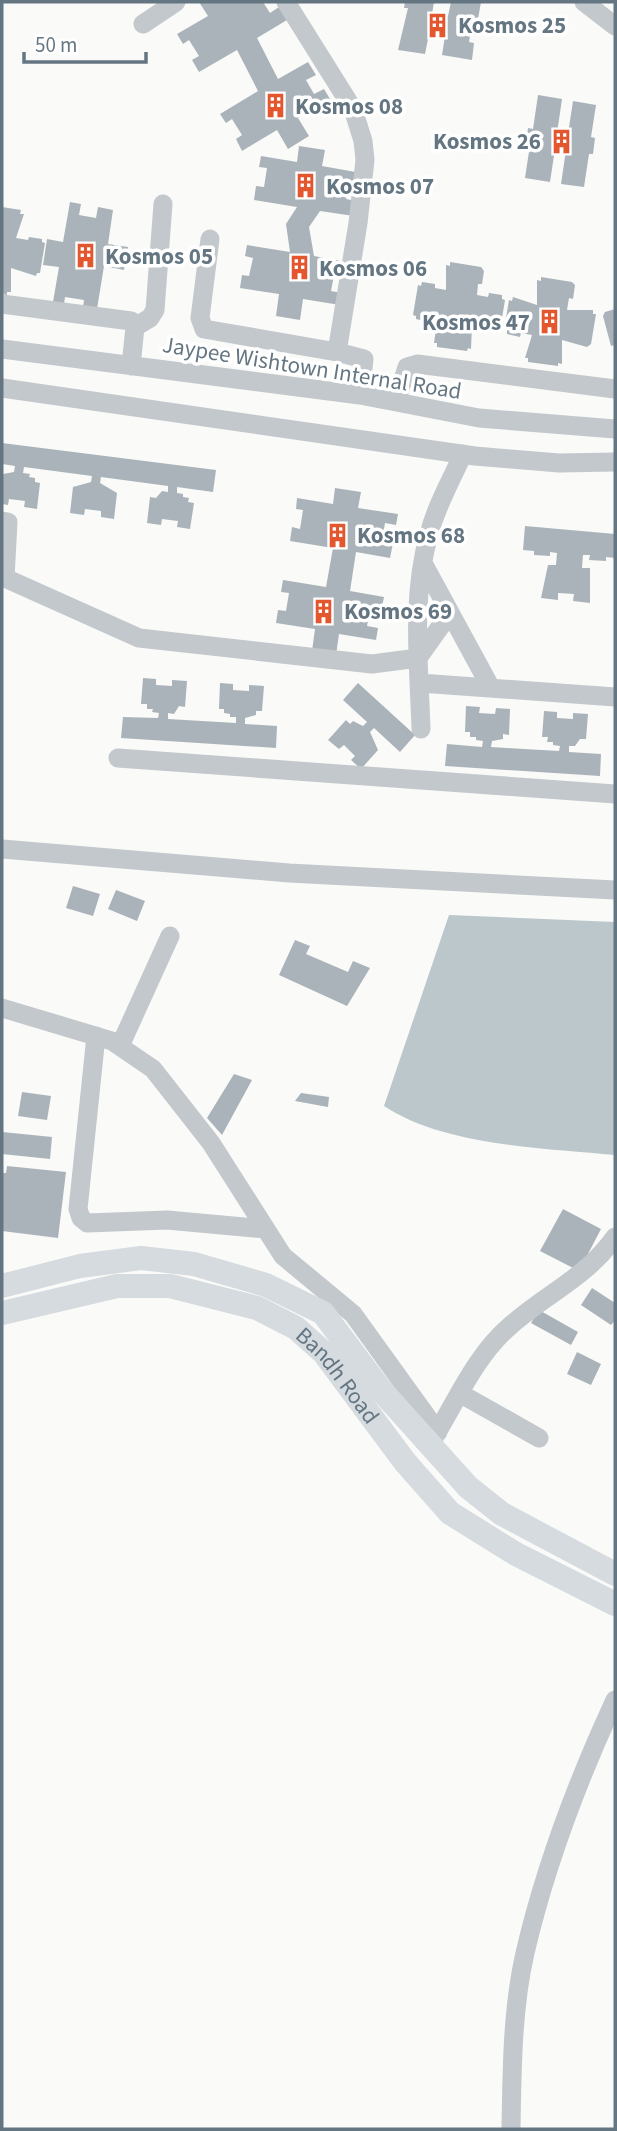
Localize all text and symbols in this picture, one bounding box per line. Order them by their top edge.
place label: Kosmos 25 [458,9,566,42]
building icon: Kosmos 25 [424,11,452,39]
scale bar [24,21,147,65]
text: 50 m [35,30,77,60]
place label: Kosmos 08 [295,90,403,123]
building icon: Kosmos 08 [261,92,289,120]
place label: Kosmos 26 [433,125,541,158]
building icon: Kosmos 26 [547,127,575,155]
place label: Kosmos 07 [326,170,434,203]
building icon: Kosmos 07 [292,172,320,200]
place label: Kosmos 05 [105,240,213,273]
building icon: Kosmos 05 [71,242,99,270]
place label: Kosmos 06 [319,252,427,285]
building icon: Kosmos 06 [285,254,313,282]
place label: Kosmos 47 [422,306,530,339]
building icon: Kosmos 47 [536,308,564,336]
street label: Jaypee Wishtown Internal Road [160,328,464,408]
place label: Kosmos 68 [357,519,465,552]
building icon: Kosmos 68 [323,521,351,549]
place label: Kosmos 69 [344,595,452,628]
building icon: Kosmos 69 [310,597,338,625]
street label: Bandh Road [289,1319,388,1430]

